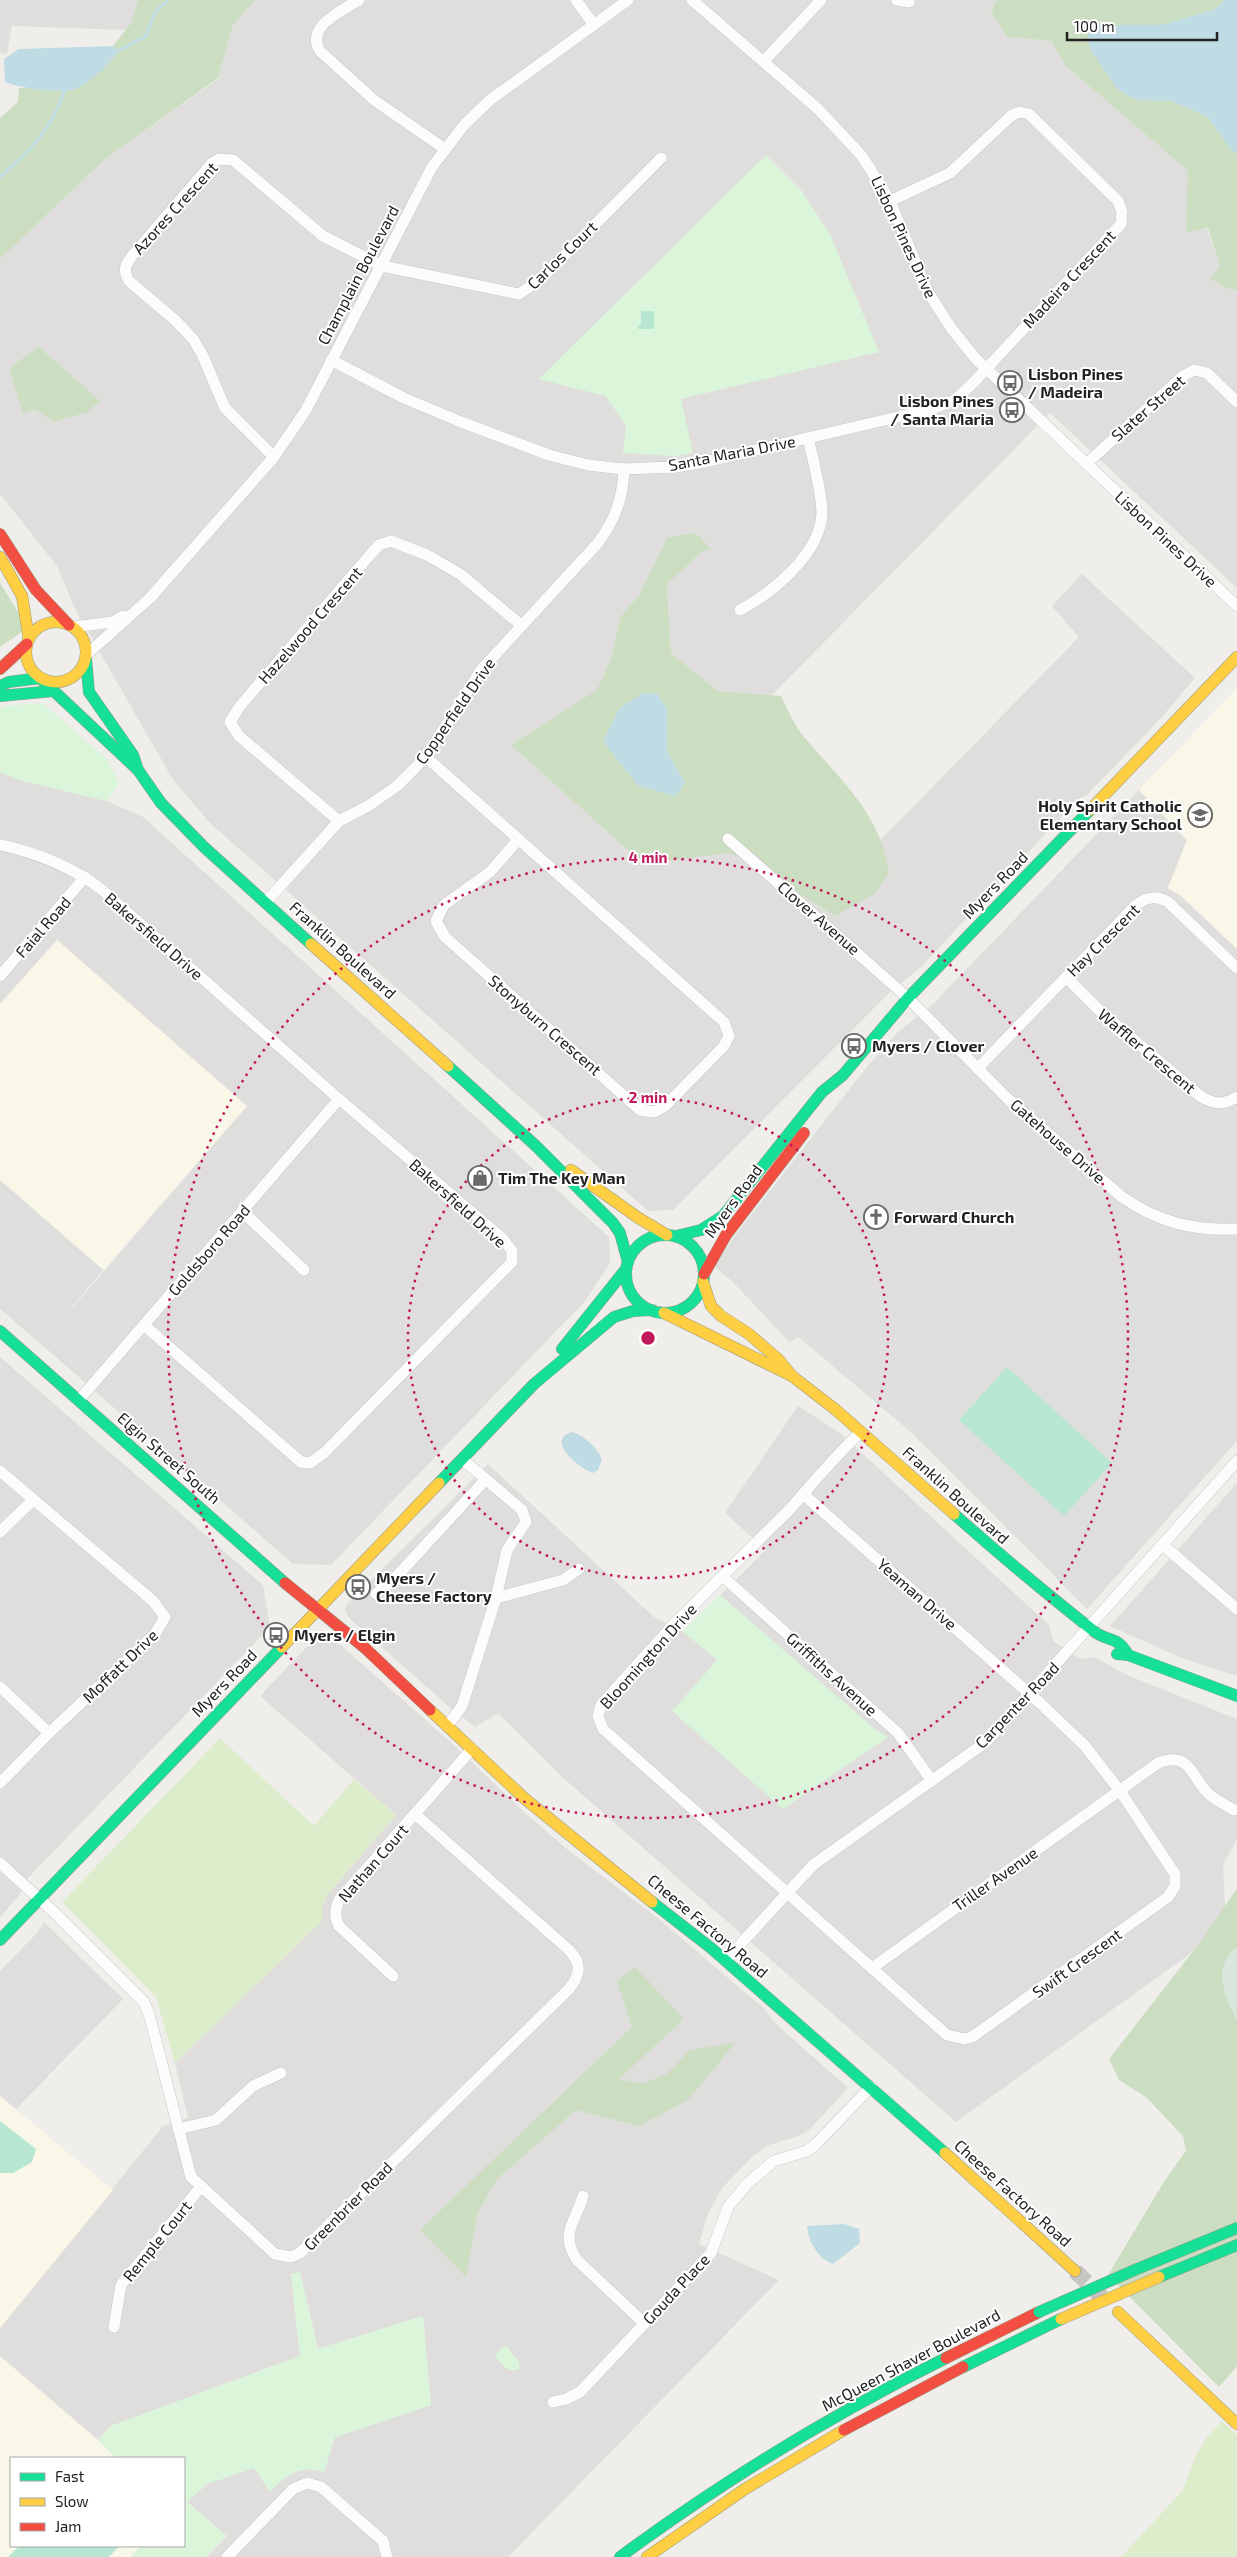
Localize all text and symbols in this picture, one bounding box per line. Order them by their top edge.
scale bar [1067,10,1217,42]
text: 100 m [1074,17,1115,35]
street label: Azores Crescent [128,158,221,258]
street label: Lisbon Pines Drive [868,173,941,301]
street label: Champlain Boulevard [313,202,402,348]
street label: Carlos Court [523,217,601,293]
street label: Madeira Crescent [1018,226,1119,332]
place label: Lisbon Pines / Madeira [1028,364,1123,401]
bus stop icon: Lisbon Pines / Madeira [997,370,1023,396]
street label: Slater Street [1107,370,1188,445]
place label: Lisbon Pines / Santa Maria [890,391,994,428]
bus stop icon: Lisbon Pines / Santa Maria [999,397,1025,423]
street label: Santa Maria Drive [667,431,797,474]
street label: Lisbon Pines Drive [1111,487,1221,591]
street label: Hazelwood Crescent [254,562,366,687]
street label: Copperfield Drive [411,654,498,768]
place label: Holy Spirit Catholic Elementary School [1038,796,1183,834]
school or university icon: Holy Spirit Catholic Elementary School [1187,802,1213,828]
street label: Myers Road [958,847,1031,922]
text: 4 min [628,848,668,866]
street label: Clover Avenue [774,877,864,958]
street label: Bakersfield Drive [101,888,207,983]
street label: Faial Road [11,892,74,961]
street label: Franklin Boulevard [286,897,400,1002]
street label: Hay Crescent [1062,899,1143,980]
street label: Stonyburn Crescent [485,971,606,1079]
street label: Waffler Crescent [1095,1004,1200,1097]
bus stop icon: Myers / Clover [841,1033,867,1059]
place label: Myers / Clover [872,1036,985,1056]
text: 2 min [629,1088,667,1106]
street label: Gatehouse Drive [1007,1094,1110,1187]
street label: Bakersfield Drive [406,1154,511,1251]
street label: Myers Road [700,1160,766,1241]
shop icon: Tim The Key Man [467,1165,493,1191]
place label: Tim The Key Man [498,1168,625,1188]
street label: Goldsboro Road [164,1200,254,1299]
church icon: Forward Church [863,1204,889,1230]
place label: Forward Church [894,1207,1014,1226]
centre of rings [639,1329,657,1347]
street label: Elgin Street South [114,1408,225,1507]
street label: Franklin Boulevard [899,1442,1013,1547]
street label: Yeaman Drive [874,1554,961,1633]
place label: Myers / Cheese Factory [376,1568,492,1606]
bus stop icon: Myers / Cheese Factory [345,1574,371,1600]
street label: Bloomington Drive [595,1599,700,1712]
bus stop icon: Myers / Elgin [263,1622,289,1648]
street label: Moffatt Drive [78,1625,161,1706]
place label: Myers / Elgin [294,1625,396,1645]
street label: Griffiths Avenue [783,1628,882,1719]
street label: Myers Road [187,1645,260,1720]
street label: Carpenter Road [971,1658,1063,1752]
street label: Nathan Court [334,1820,412,1905]
street label: Triller Avenue [949,1842,1041,1915]
street label: Cheese Factory Road [644,1870,772,1981]
street label: Swift Crescent [1028,1924,1125,2001]
street label: Cheese Factory Road [951,2135,1076,2250]
street label: Greenbrier Road [299,2157,396,2254]
street label: Remple Court [118,2196,195,2285]
street label: Gouda Place [638,2250,713,2328]
street label: McQueen Shaver Boulevard [818,2304,1004,2416]
legend [10,2457,185,2547]
text: Fast [55,2467,85,2485]
text: Slow [55,2492,89,2510]
text: Jam [55,2517,81,2535]

